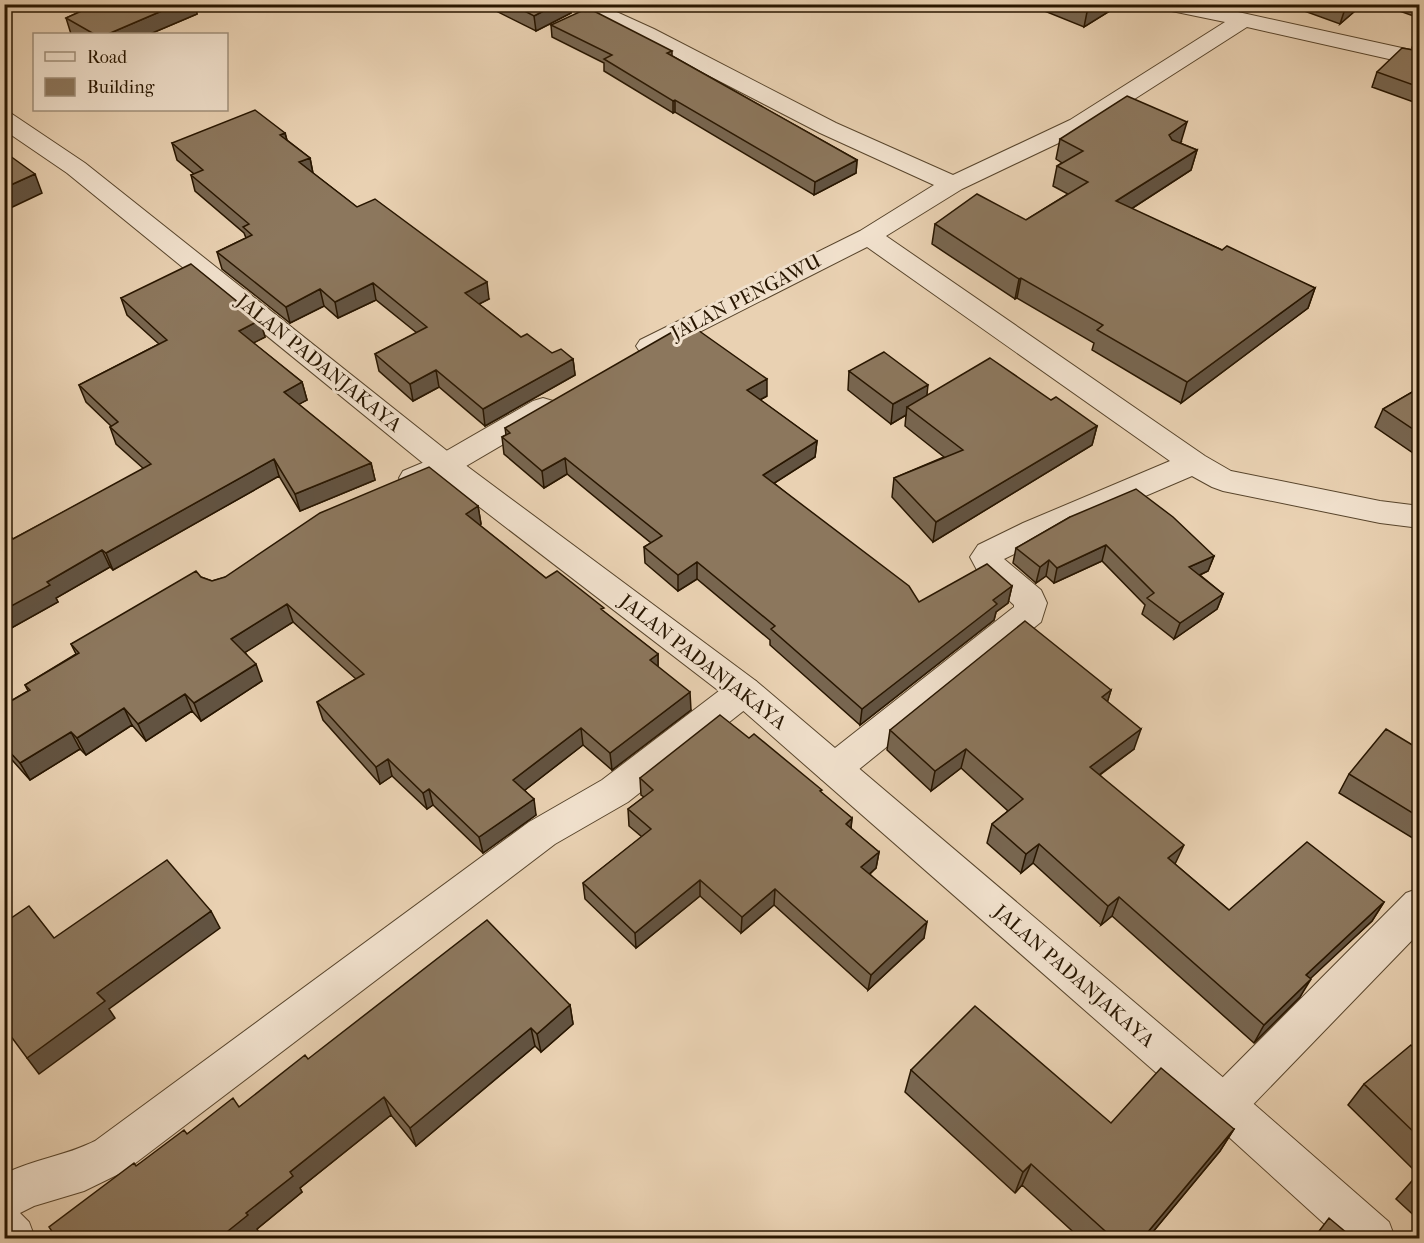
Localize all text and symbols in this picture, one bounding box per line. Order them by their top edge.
legend [33,33,228,111]
text: Road [87,47,127,68]
text: Building [87,77,155,98]
street label: JALAN PENGAWU [665,249,825,346]
street label: JALAN PADANJAKAYA [230,288,407,437]
street label: JALAN PADANJAKAYA [613,588,792,735]
street label: JALAN PADANJAKAYA [987,899,1160,1053]

